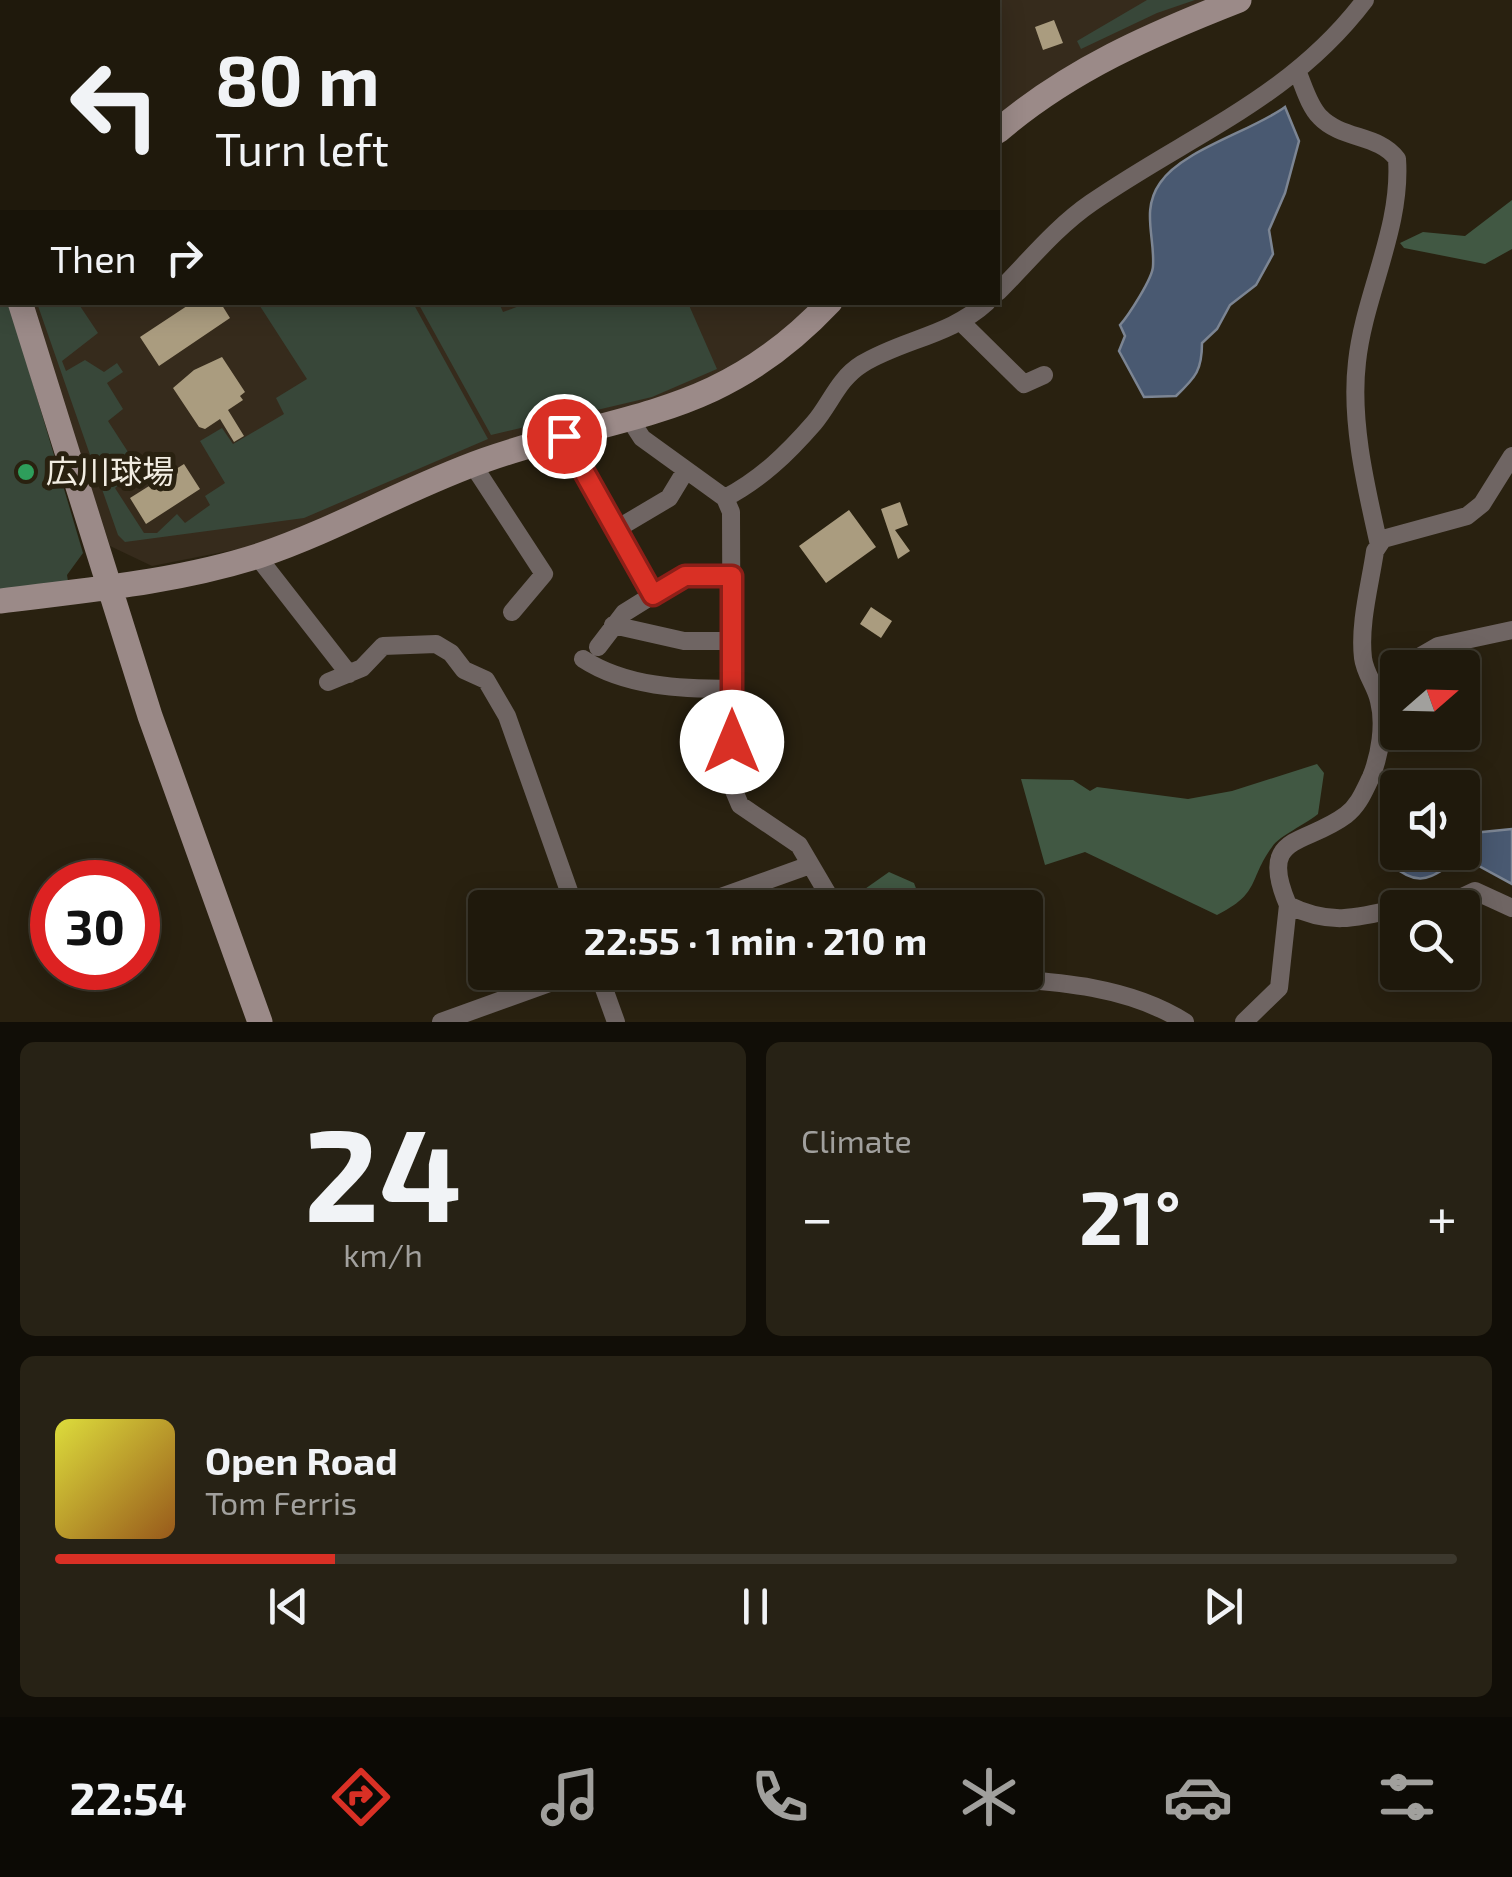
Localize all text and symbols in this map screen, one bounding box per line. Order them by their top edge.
text: 80 m [215,36,380,120]
icon: left [50,40,180,170]
text: Turn left [215,121,389,175]
icon: right [157,230,212,285]
text: Then [50,235,137,281]
pin [522,394,607,479]
icon: arrive [537,409,592,464]
place label: 広川球場 [46,451,174,489]
marker: 広川球場 [15,461,37,483]
north arrow [1380,650,1480,750]
map controls [1380,650,1480,990]
position arrow [680,690,784,794]
button: sound [1380,770,1480,870]
speed limit sign: 30 [30,860,160,990]
button: search [1380,890,1480,990]
text: 22:55 · 1 min · 210 m [584,917,927,963]
text: 24 [304,1092,462,1248]
text: Climate [801,1121,912,1159]
text: 21° [1079,1170,1181,1260]
text: − [801,1183,833,1249]
text: + [1427,1183,1457,1249]
text: km/h [343,1235,423,1273]
text: Open Road [205,1437,398,1483]
text: Tom Ferris [205,1483,357,1521]
icon: previous [261,1579,316,1634]
icon: pause [728,1579,783,1634]
icon: next [1196,1579,1251,1634]
icon: directions [326,1762,396,1832]
icon: music [535,1762,605,1832]
icon: phone [745,1762,815,1832]
icon: climate [954,1762,1024,1832]
icon: car [1163,1762,1233,1832]
icon: filters [1372,1762,1442,1832]
text: 22:54 [70,1770,187,1824]

